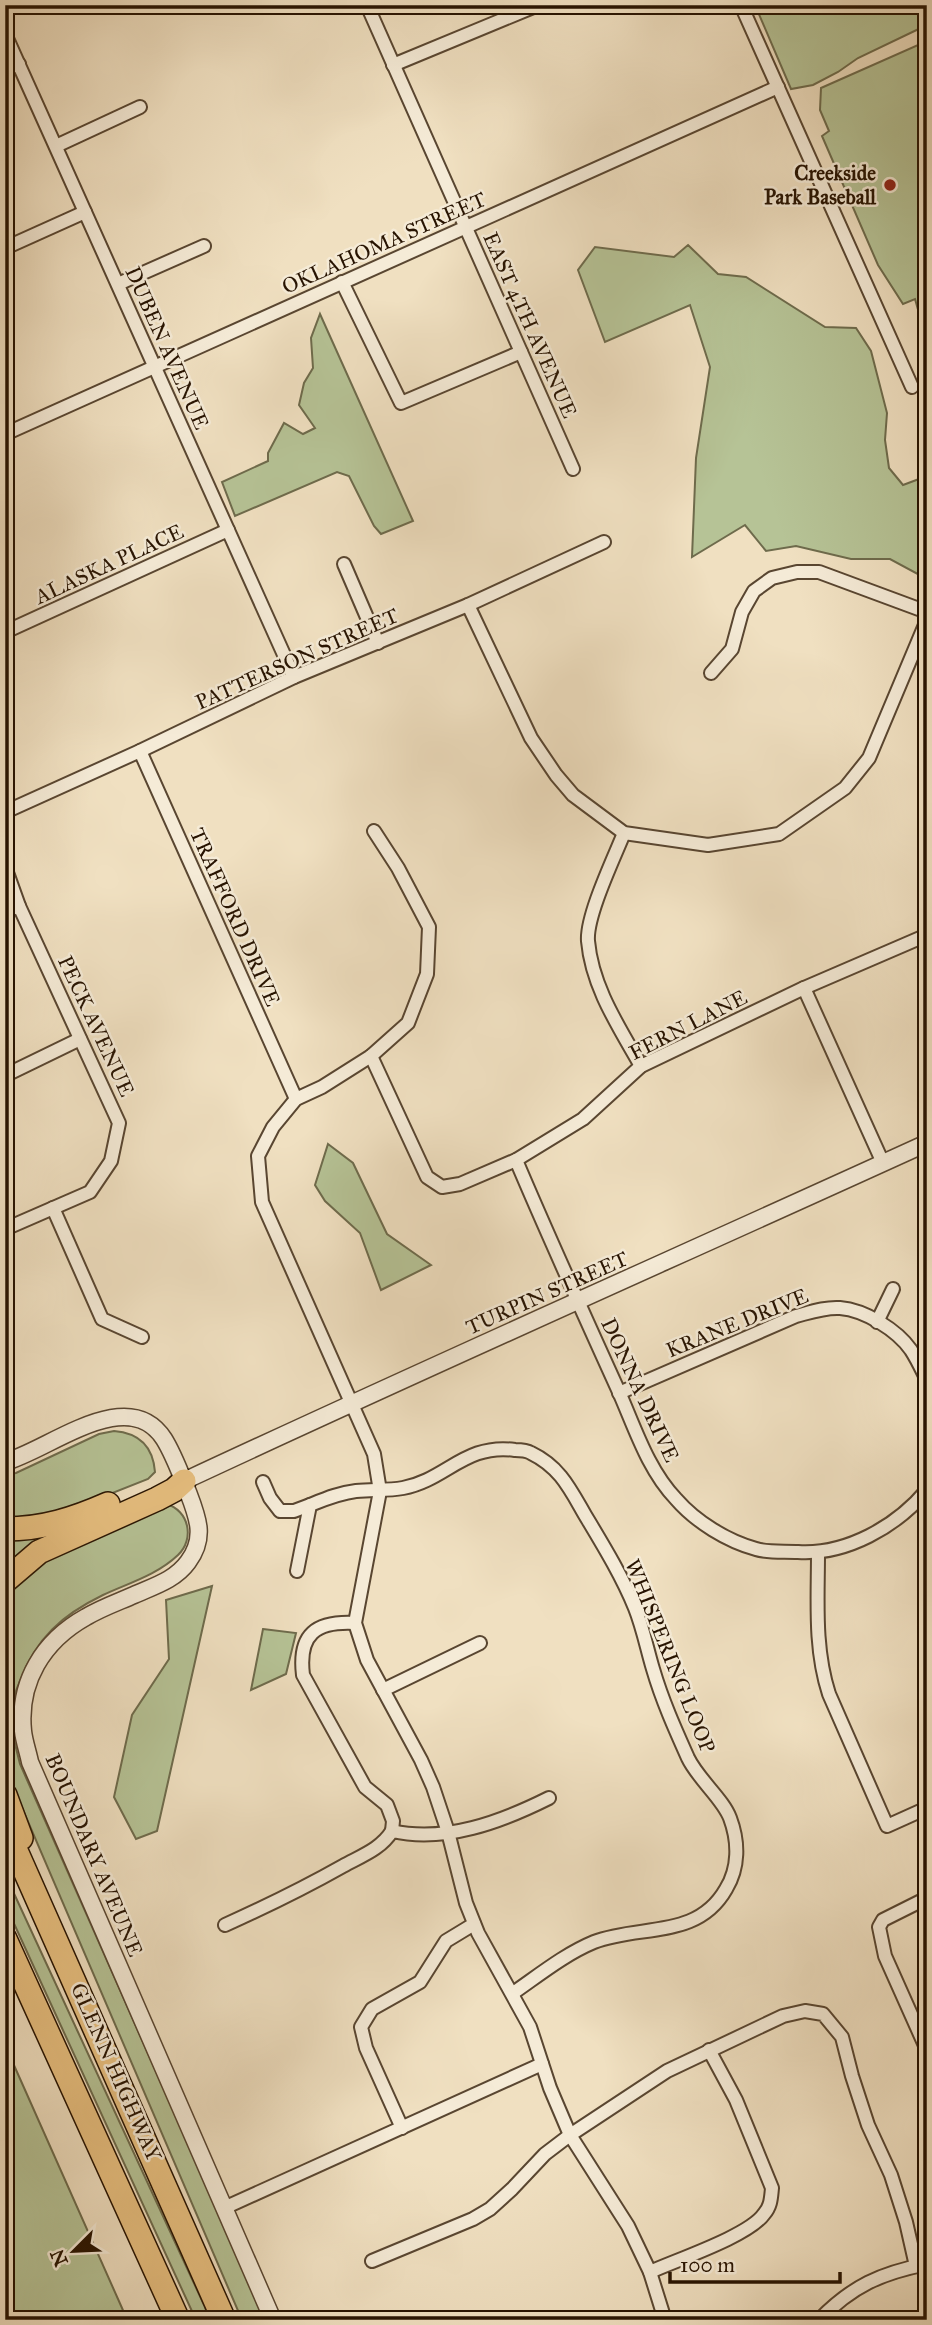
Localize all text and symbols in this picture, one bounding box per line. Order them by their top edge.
place label: Creekside Park Baseball [764,160,877,210]
marker: Creekside Park Baseball [882,177,898,193]
street label: OKLAHOMA STREET [278,186,490,300]
street label: EAST 4TH AVENUE [477,228,583,422]
street label: DUBEN AVENUE [119,262,215,434]
street label: ALASKA PLACE [30,518,188,610]
street label: PATTERSON STREET [191,602,403,716]
street label: TRAFFORD DRIVE [184,824,286,1010]
street label: PECK AVENUE [52,951,140,1101]
street label: FERN LANE [625,984,751,1066]
street label: TURPIN STREET [462,1246,632,1340]
street label: KRANE DRIVE [662,1283,812,1363]
street label: DONNA DRIVE [595,1314,685,1466]
street label: WHISPERING LOOP [619,1555,721,1757]
street label: BOUNDARY AVEUNE [39,1750,149,1960]
street label: GLENN HIGHWAY [65,1979,167,2166]
north arrow [38,2216,108,2286]
scale bar [670,2241,839,2285]
text: N [45,2246,73,2270]
text: 100 m [680,2252,735,2278]

